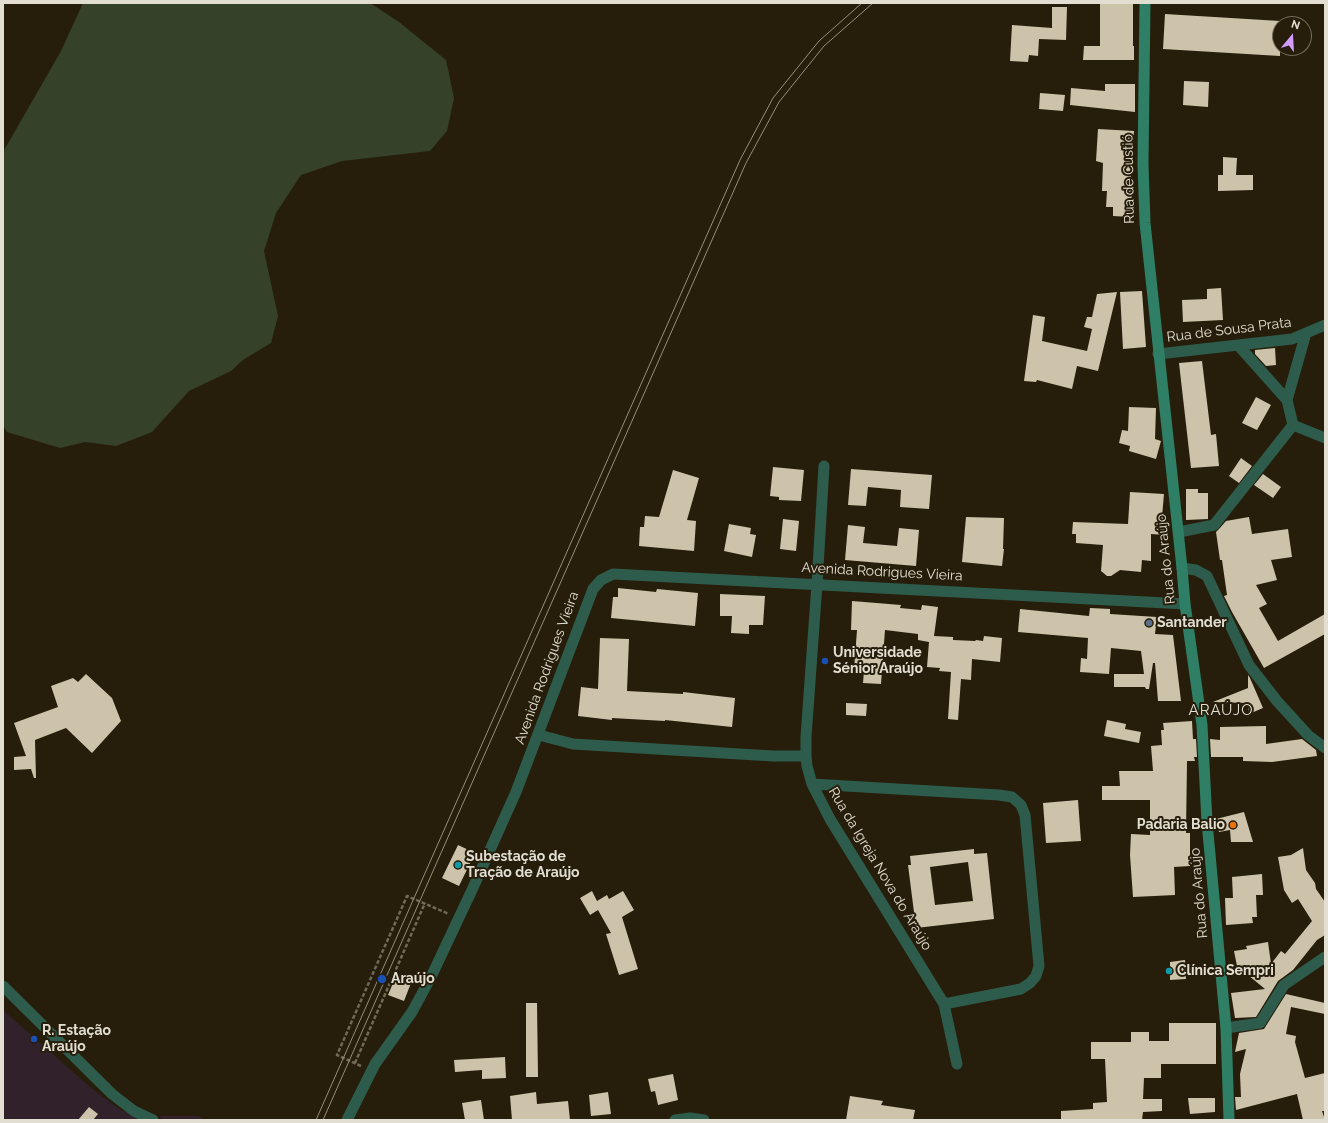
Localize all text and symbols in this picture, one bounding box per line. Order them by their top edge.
north arrow [1272,16,1312,56]
text: N [1290,18,1302,33]
street label: Rua de Custió [1120,134,1138,224]
street label: Rua de Sousa Prata [1166,314,1292,346]
street label: Rua do Araújo [1153,513,1179,605]
street label: Avenida Rodrigues Vieira [801,559,963,585]
street label: Avenida Rodrigues Vieira [512,589,582,747]
place label: Santander [1157,615,1227,631]
marker: Santander [1144,618,1154,628]
place label: Universidade Sénior Araújo [833,645,923,678]
marker: Universidade Sénior Araújo [820,656,830,666]
district label: ARAÚJO [1188,701,1254,719]
street label: Rua da Igreja Nova do Araújo [825,784,935,954]
place label: Padaria Balio [1137,817,1225,833]
marker: Padaria Balio [1228,820,1238,830]
street label: Rua do Araújo [1187,847,1211,939]
place label: Subestação de Tração de Araújo [466,849,580,882]
marker: Subestação de Tração de Araújo [453,860,463,870]
place label: Clínica Sempri [1177,963,1274,979]
marker: Clínica Sempri [1164,966,1174,976]
place label: Araújo [391,971,435,987]
marker: Araújo [376,973,388,985]
place label: R. Estação Araújo [42,1023,111,1056]
marker: R. Estação Araújo [29,1034,39,1044]

